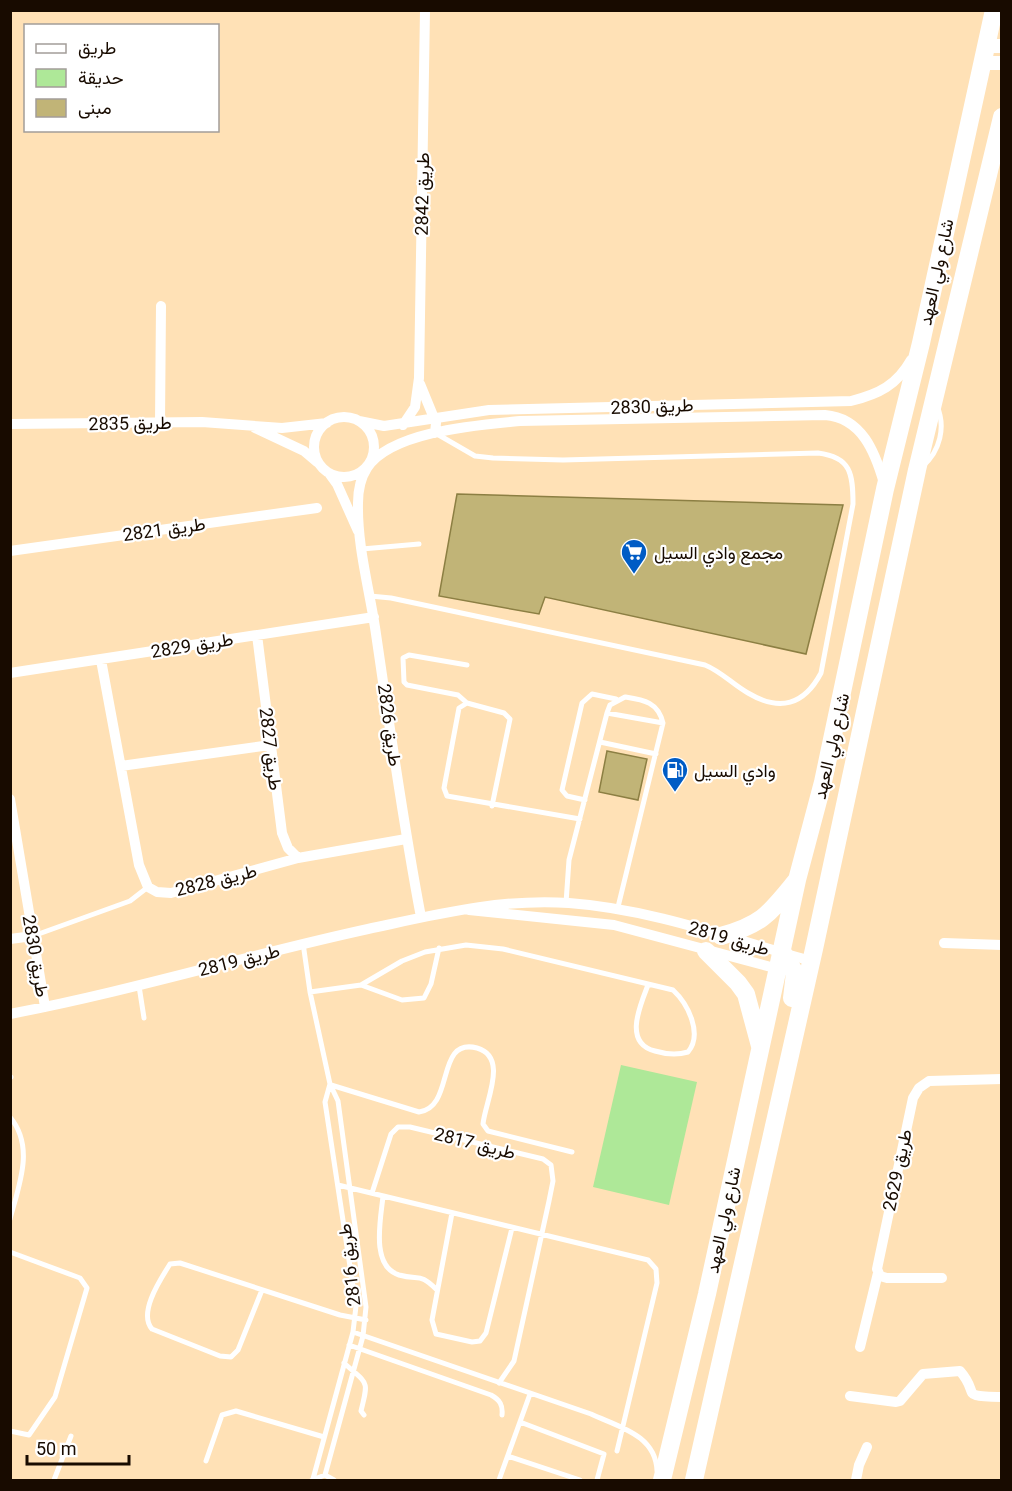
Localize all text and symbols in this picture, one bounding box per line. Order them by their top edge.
legend [24,24,219,132]
text: طريق [78,37,116,59]
text: حديقة [78,67,124,88]
text: مبنى [78,97,112,119]
street label: طريق 2842 [411,152,434,236]
street label: شارع ولي العهد [914,217,962,328]
street label: طريق 2830 [610,394,694,419]
street label: طريق 2835 [88,412,172,435]
street label: طريق 2821 [121,513,207,546]
supermarket icon: مجمع وادي السيل [619,537,649,575]
place label: مجمع وادي السيل [654,542,783,568]
street label: طريق 2829 [149,628,235,663]
street label: طريق 2826 [373,682,406,768]
street label: شارع ولي العهد [809,691,858,802]
street label: طريق 2827 [255,706,286,792]
fuel station icon: وادي السيل [660,755,690,793]
place label: وادي السيل [694,760,776,786]
street label: طريق 2828 [173,860,259,901]
street label: طريق 2830 [17,913,54,999]
street label: طريق 2819 [686,916,772,961]
street label: طريق 2819 [196,940,282,981]
street label: طريق 2817 [432,1123,518,1164]
street label: طريق 2629 [878,1127,917,1213]
street label: شارع ولي العهد [701,1165,749,1276]
street label: طريق 2816 [334,1222,365,1308]
scale bar [27,1428,129,1466]
text: 50 m [36,1438,76,1459]

